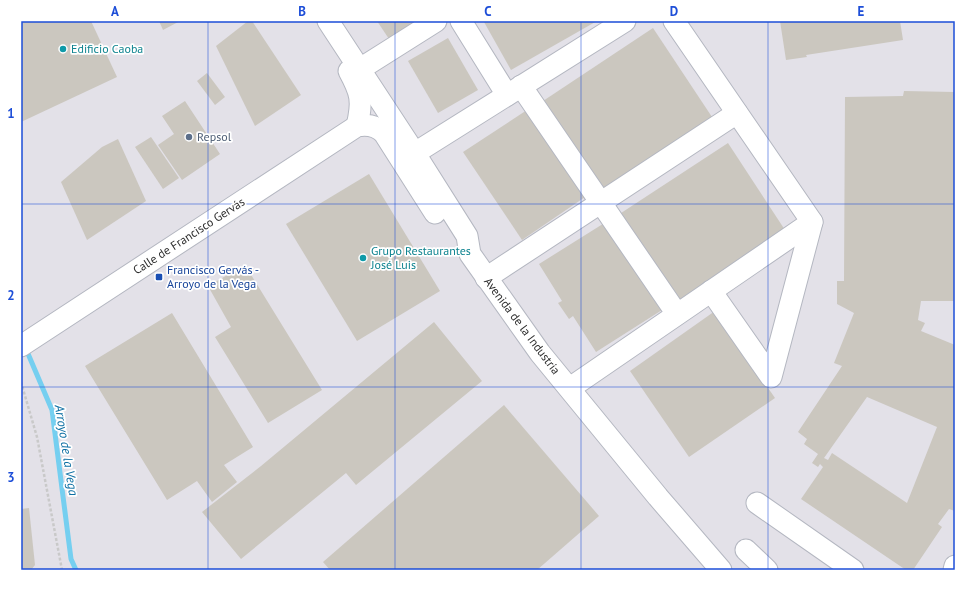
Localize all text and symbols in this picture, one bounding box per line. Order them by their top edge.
text: A [111,3,119,20]
text: B [298,3,306,20]
text: C [484,3,492,20]
text: D [670,3,678,20]
text: E [858,3,865,20]
place label: Edificio Caoba [71,41,143,56]
marker: Edificio Caoba [58,44,68,54]
text: 1 [7,105,15,122]
place label: Repsol [197,129,232,144]
marker: Repsol [184,132,194,142]
street label: Calle de Francisco Gervás [130,194,247,277]
place label: Grupo Restaurantes José Luis [370,243,471,272]
marker: Grupo Restaurantes José Luis [358,253,368,263]
place label: Francisco Gervás - Arroyo de la Vega [167,262,259,291]
marker: Francisco Gervás - Arroyo de la Vega [154,272,164,282]
street label: Avenida de la Industria [481,274,564,377]
text: 2 [7,287,15,304]
water label: Arroyo de la Vega [51,402,82,497]
text: 3 [7,469,15,486]

